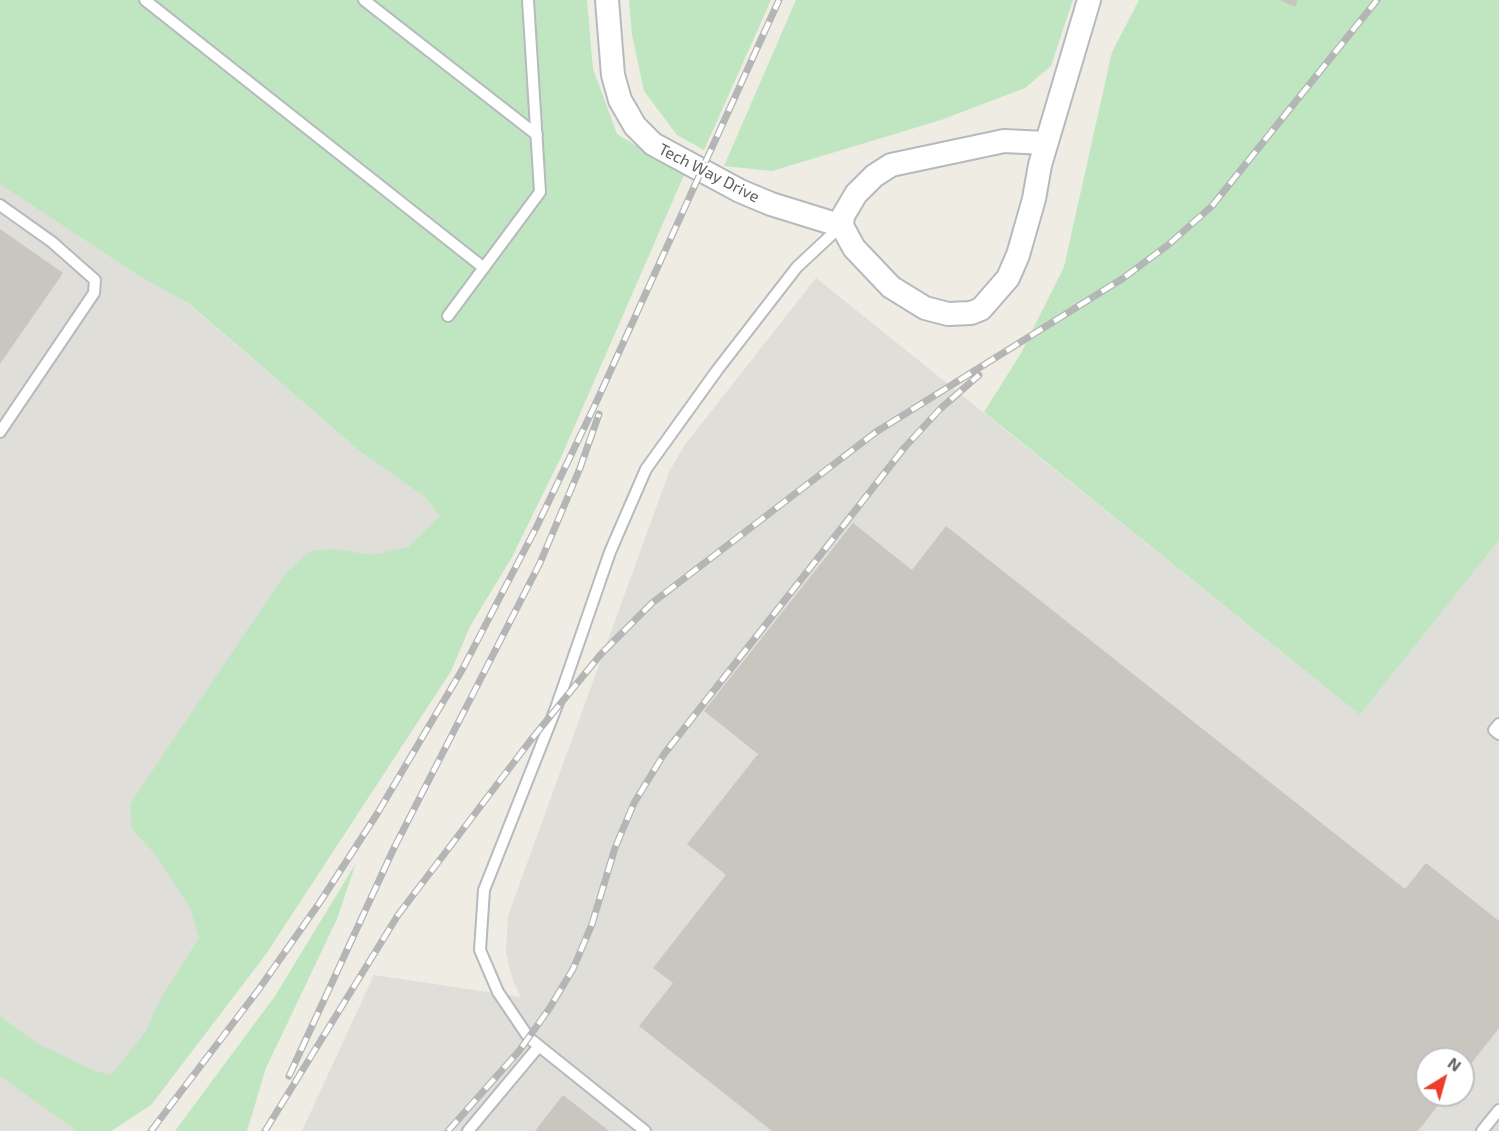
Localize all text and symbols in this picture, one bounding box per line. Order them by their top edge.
street label: Tech Way Drive [655,139,763,207]
north arrow [1415,1047,1475,1107]
text: N [1445,1053,1465,1075]

